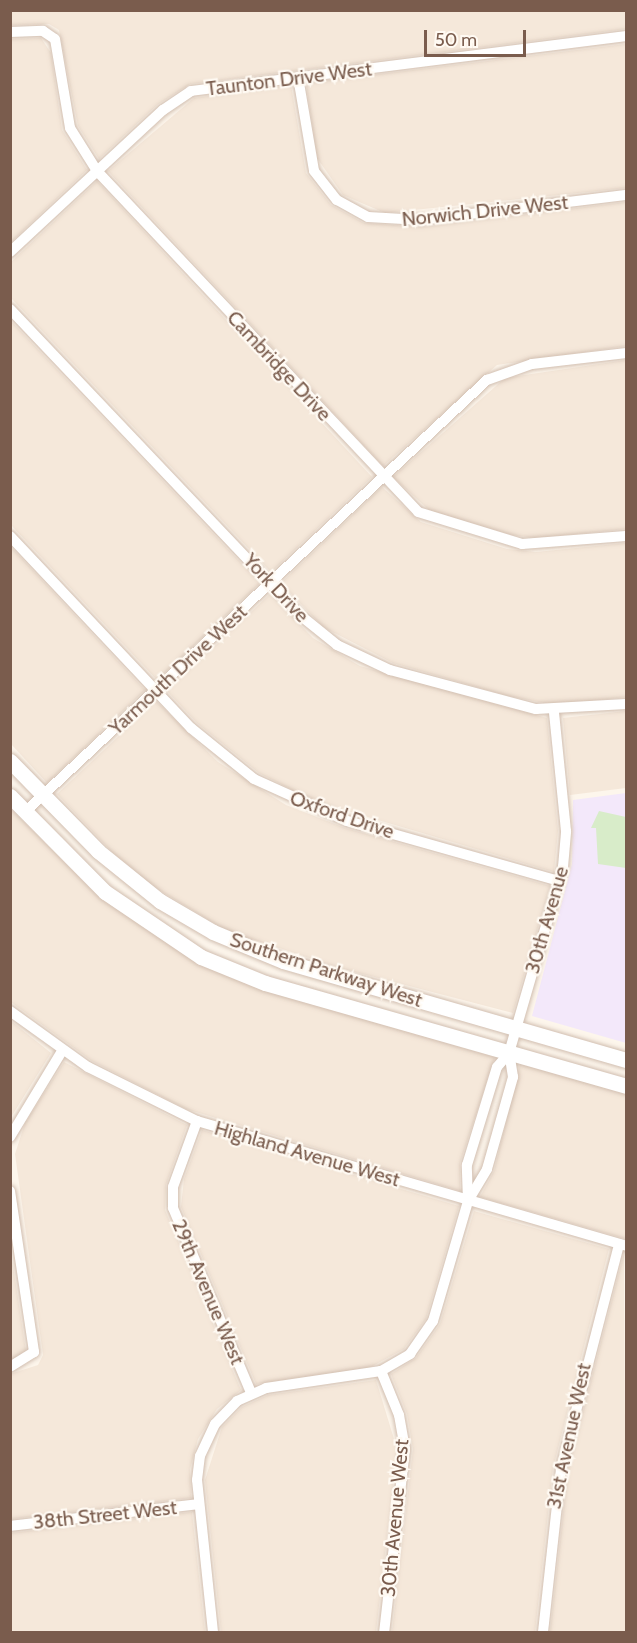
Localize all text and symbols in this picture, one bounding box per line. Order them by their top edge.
scale bar [427,18,529,56]
text: 50 m [435,29,477,51]
street label: Taunton Drive West [205,57,373,101]
street label: Norwich Drive West [401,190,569,232]
street label: Cambridge Drive [222,306,336,426]
street label: York Drive [238,549,314,627]
street label: Yarmouth Drive West [104,600,252,740]
street label: Oxford Drive [287,786,397,844]
street label: 30th Avenue [520,864,574,976]
street label: Southern Parkway West [227,928,425,1012]
street label: Highland Avenue West [212,1116,402,1192]
street label: 29th Avenue West [167,1216,249,1368]
street label: 31st Avenue West [542,1361,596,1511]
street label: 30th Avenue West [376,1438,414,1598]
street label: 38th Street West [32,1496,178,1534]

